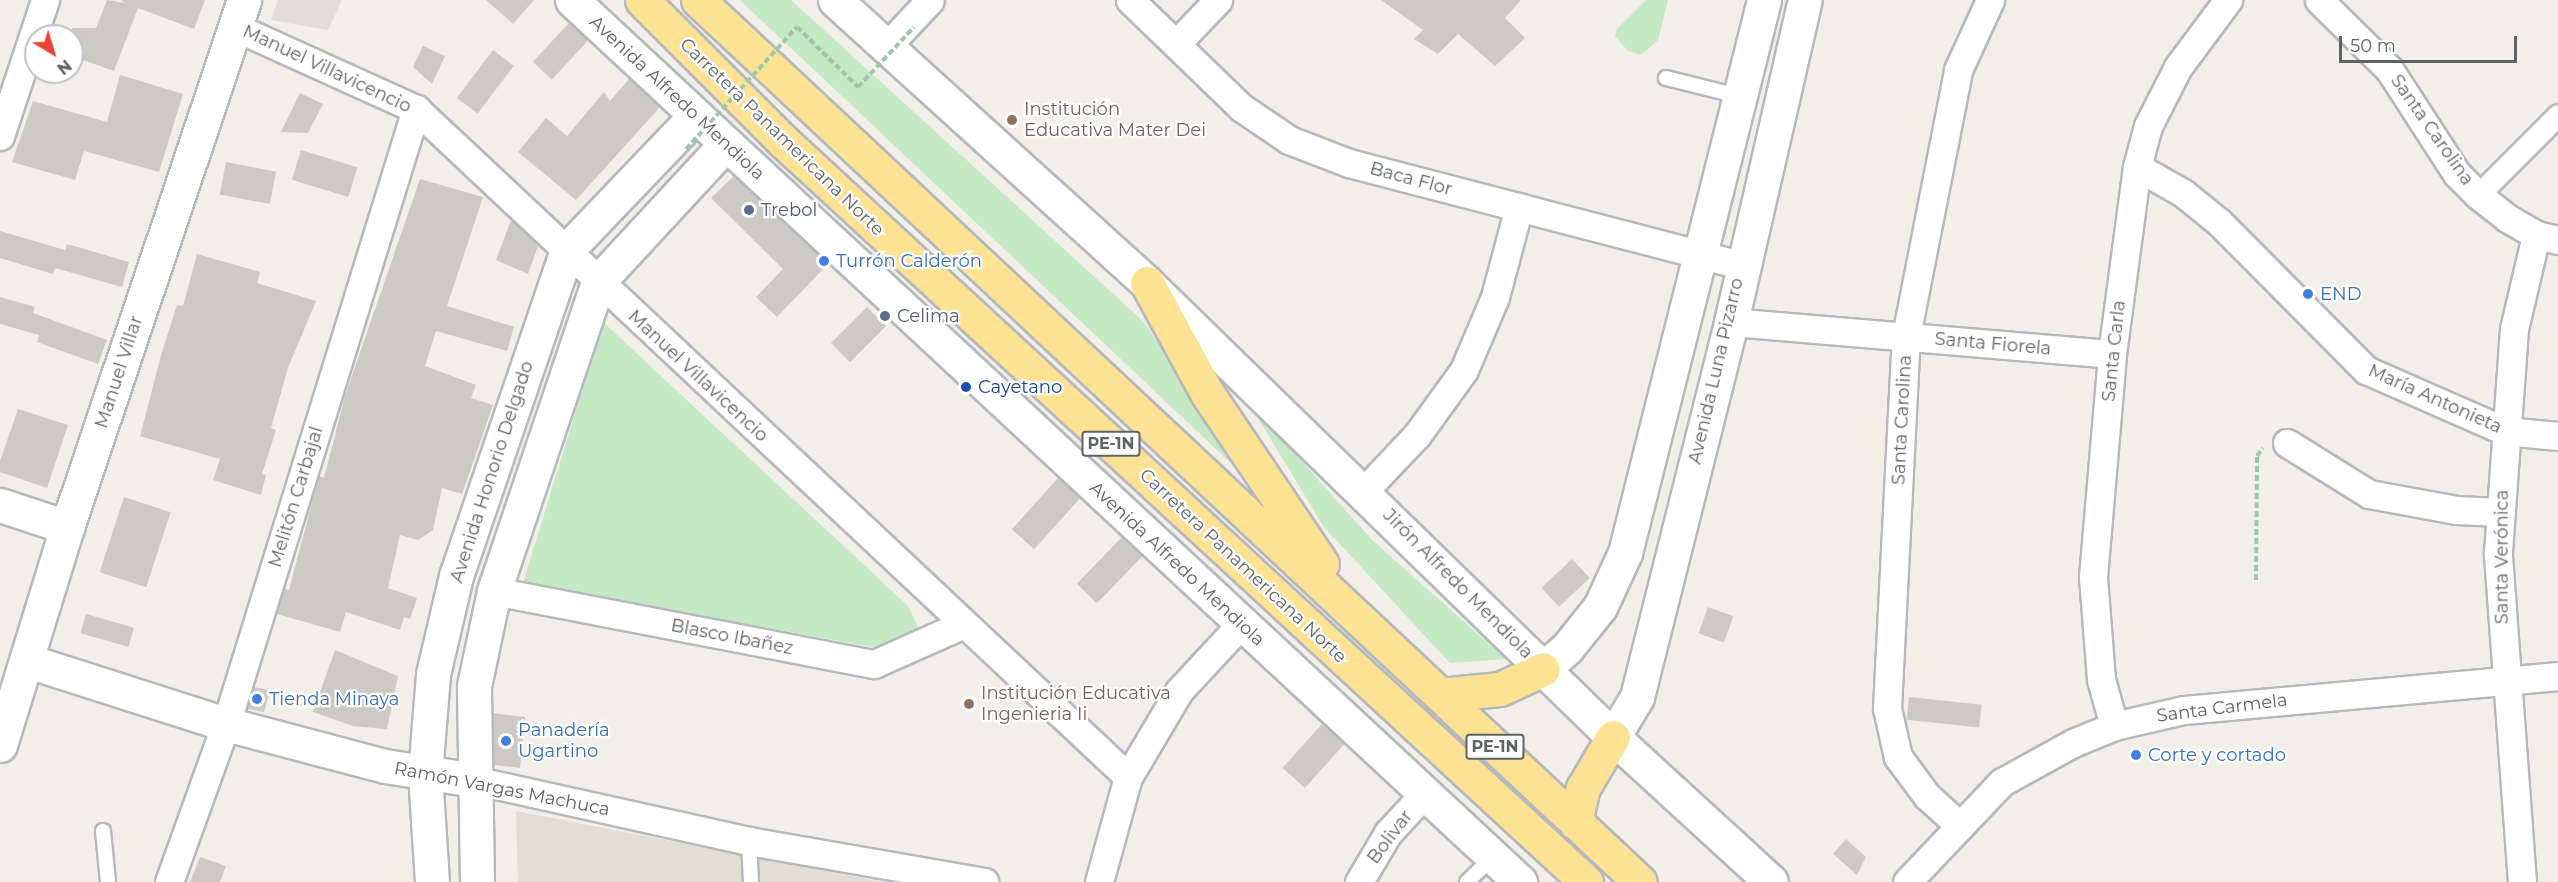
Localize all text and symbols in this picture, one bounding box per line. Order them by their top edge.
street label: Avenida Alfredo Mendiola [585,11,769,185]
street label: Manuel Villavicencio [239,20,415,118]
north arrow [24,24,84,84]
scale bar [2342,24,2520,62]
street label: Carretera Panamericana Norte [675,34,889,240]
text: 50 m [2350,35,2396,57]
text: N [53,56,75,78]
street label: Santa Carolina [2386,71,2478,189]
place label: Institución Educativa Mater Dei [1024,99,1206,142]
marker: Institución Educativa Mater Dei [1005,113,1019,127]
street label: Baca Flor [1367,158,1455,200]
place label: Trebol [761,199,817,221]
marker: Trebol [742,203,756,217]
place label: Turrón Calderón [836,250,982,272]
marker: Turrón Calderón [817,254,831,268]
street label: Avenida Luna Pizarro [1684,276,1748,466]
place label: END [2320,283,2362,305]
marker: END [2301,287,2315,301]
street label: Santa Carla [2098,299,2130,403]
place label: Celima [897,305,960,327]
street label: Manuel Villavicencio [624,306,772,446]
marker: Celima [878,309,892,323]
street label: Manuel Villar [91,313,147,431]
street label: Santa Fiorela [1934,328,2052,360]
street label: Santa Carolina [1888,354,1916,486]
street label: Avenida Honorio Delgado [446,359,538,585]
street label: María Antonieta [2365,360,2505,438]
place label: Cayetano [978,376,1062,398]
marker: Cayetano [959,380,973,394]
street label: Melitón Carbajal [264,424,328,570]
road number: PE-1N [1081,431,1141,457]
street label: Carretera Panamericana Norte [1135,464,1351,668]
street label: Avenida Alfredo Mendiola [1085,477,1269,651]
street label: Santa Verónica [2491,490,2513,624]
street label: Jirón Alfredo Mendiola [1379,505,1537,663]
street label: Blasco Ibañez [669,615,795,659]
place label: Institución Educativa Ingenieria Ii [981,683,1171,726]
place label: Tienda Minaya [269,688,399,710]
street label: Santa Carmela [2155,689,2289,727]
marker: Tienda Minaya [250,692,264,706]
marker: Institución Educativa Ingenieria Ii [962,697,976,711]
place label: Panadería Ugartino [518,720,610,762]
marker: Panadería Ugartino [499,734,513,748]
road number: PE-1N [1465,734,1525,760]
place label: Corte y cortado [2148,744,2286,766]
marker: Corte y cortado [2129,748,2143,762]
street label: Ramón Vargas Machuca [392,757,612,821]
street label: Bolivar [1363,806,1417,868]

